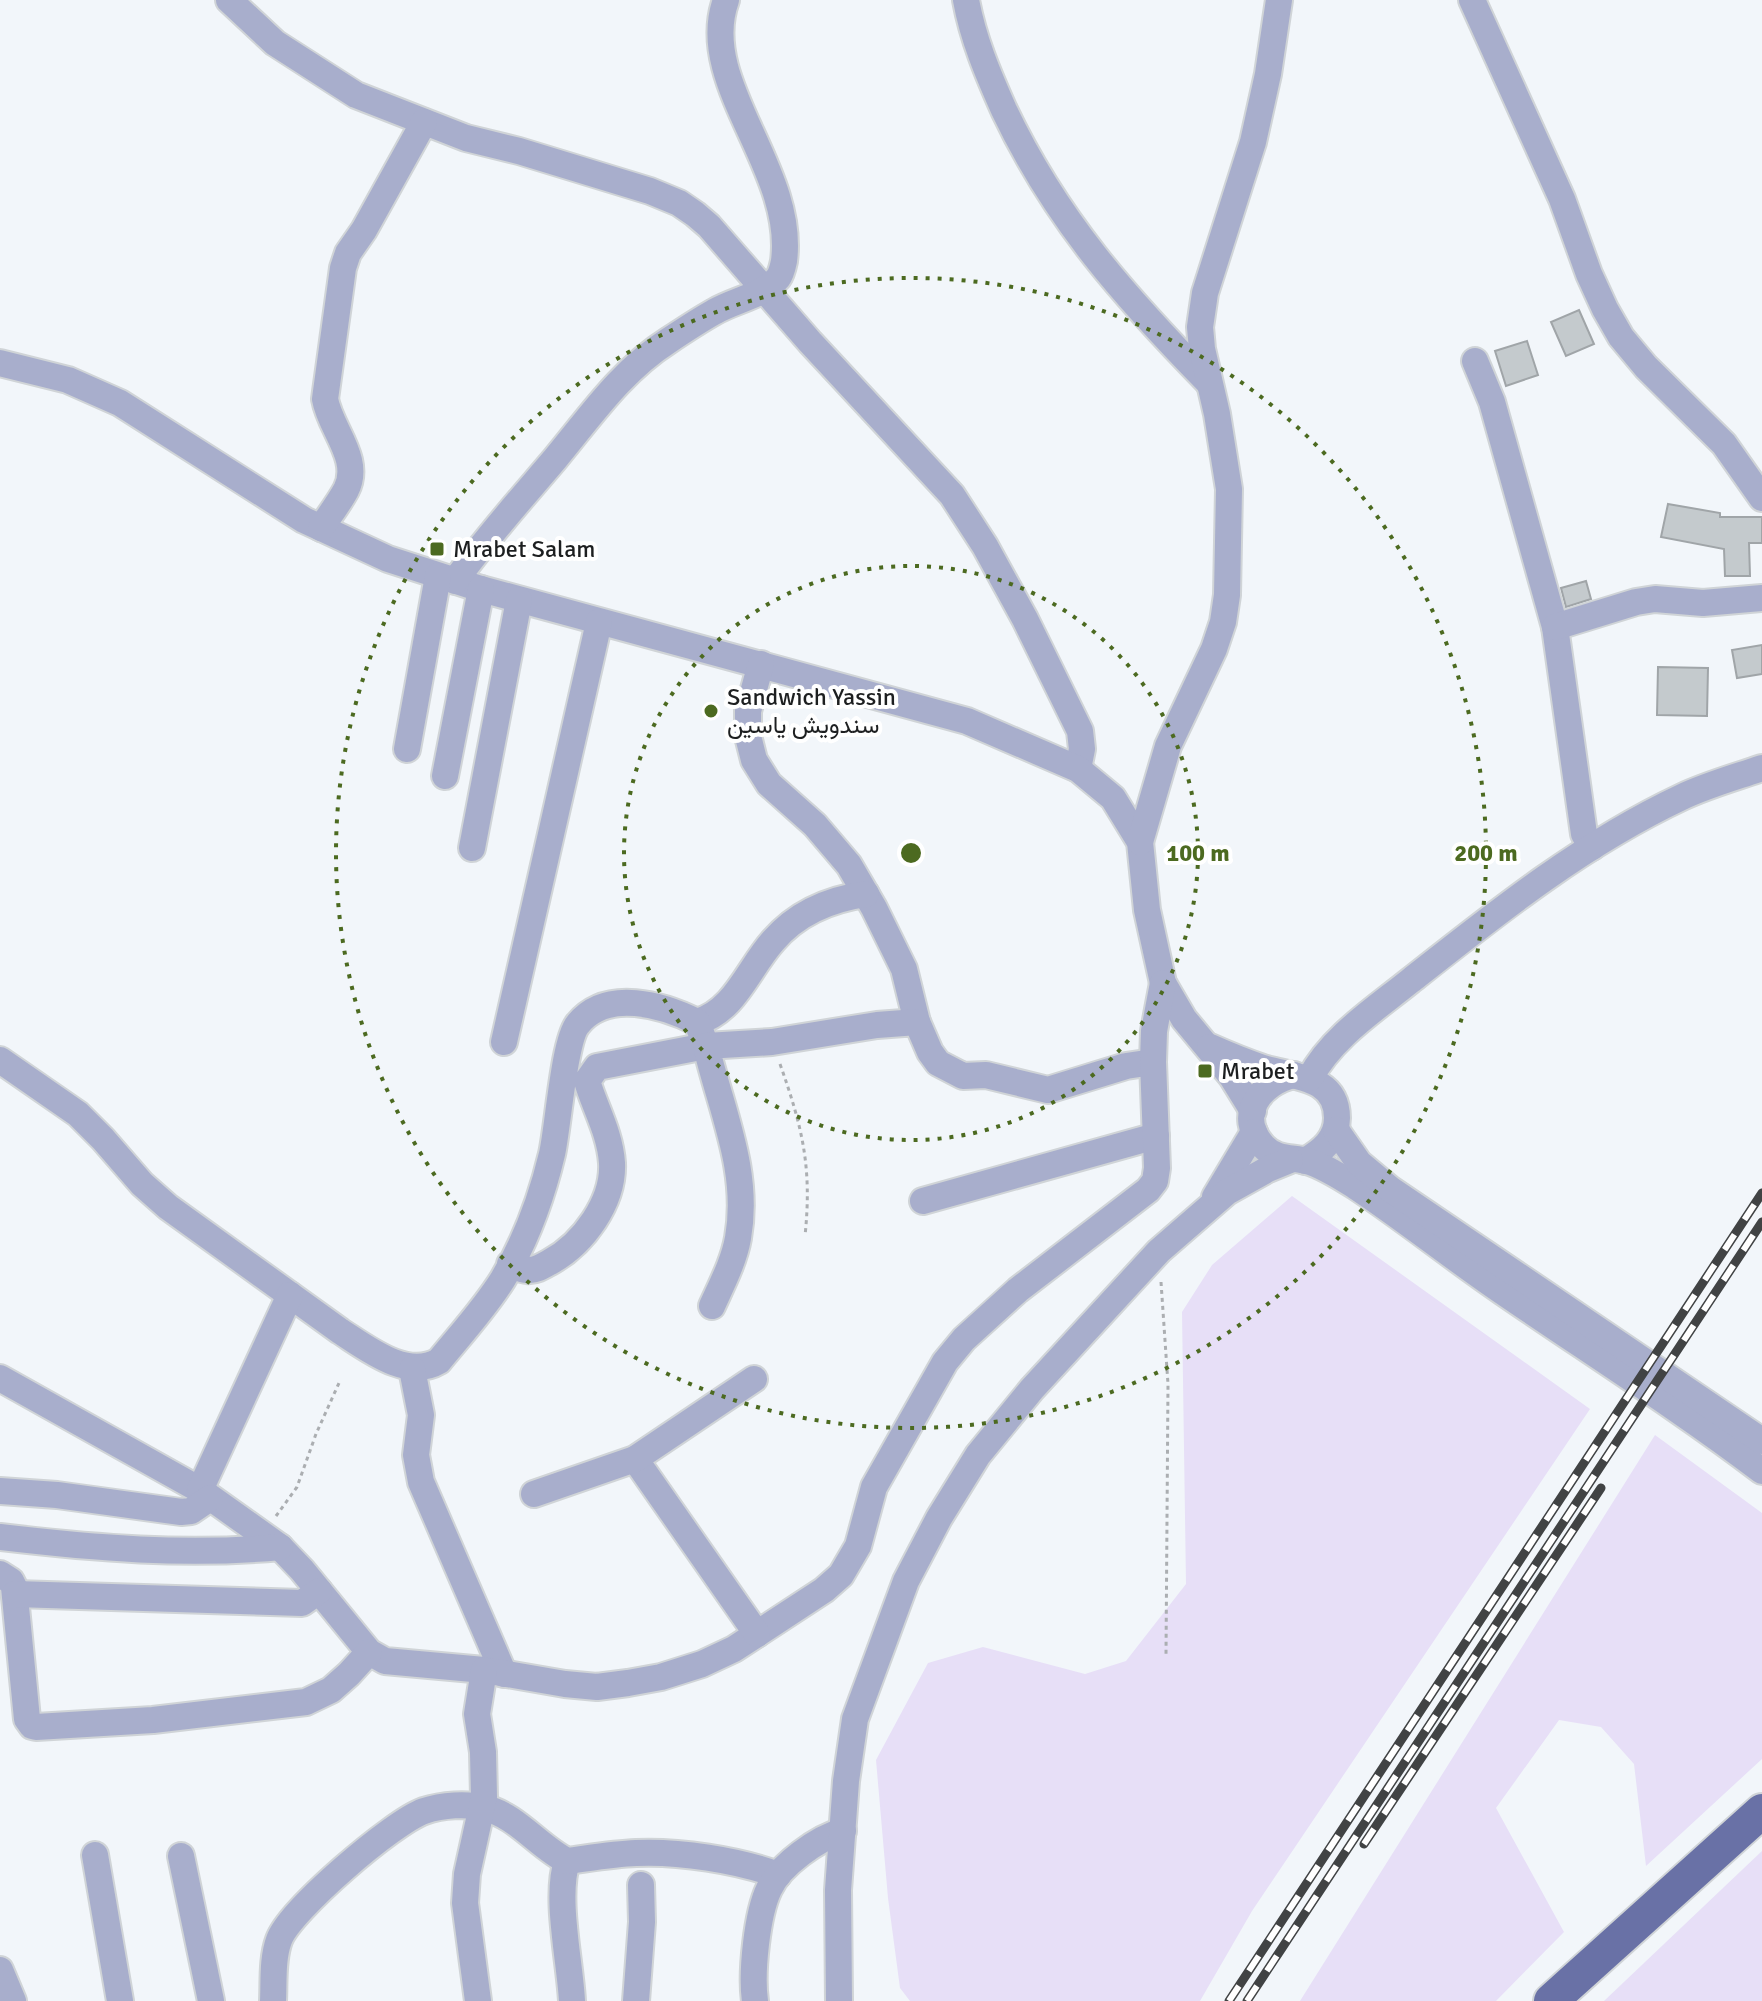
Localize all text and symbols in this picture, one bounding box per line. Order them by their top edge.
place label: Mrabet Salam [453,534,595,564]
marker: Mrabet Salam [428,540,446,558]
place label: Sandwich Yassin سندويش ياسين [727,682,896,740]
marker: Sandwich Yassin سندويش ياسين [702,702,720,720]
text: 100 m [1166,838,1230,868]
text: 200 m [1454,838,1518,868]
centre of rings [897,839,925,867]
place label: Mrabet [1221,1056,1294,1086]
marker: Mrabet [1196,1062,1214,1080]

